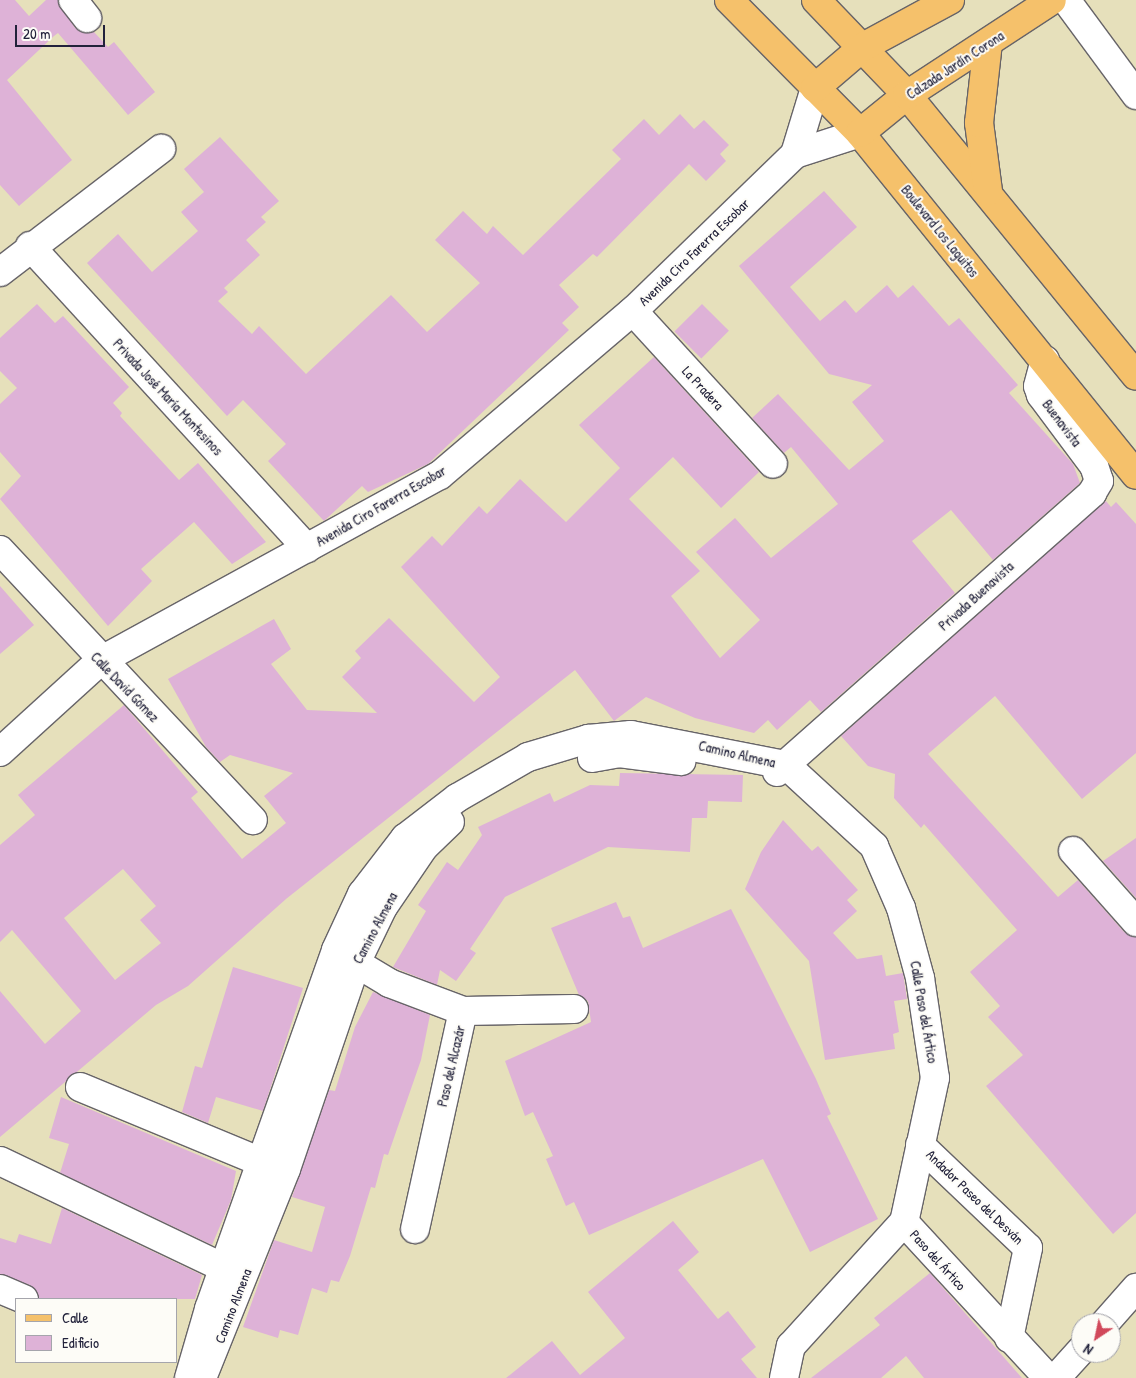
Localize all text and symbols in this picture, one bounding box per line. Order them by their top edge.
scale bar [18,15,108,47]
text: 20 m [23,23,50,44]
street label: Calzada Jardín Corona [903,27,1007,103]
street label: Boulevard Los Laguitos [898,182,982,280]
street label: Avenida Ciro Farerra Escobar [635,195,753,309]
street label: Privada José María Montesinos [110,335,226,459]
street label: La Pradera [679,363,727,413]
street label: Buenavista [1039,396,1085,450]
street label: Avenida Ciro Farerra Escobar [313,462,449,550]
street label: Privada Buenavista [935,558,1017,634]
street label: Calle David Gómez [87,648,163,726]
street label: Camino Almena [697,737,777,771]
street label: Camino Almena [349,889,401,967]
street label: Calle Paso del Ártico [907,959,941,1065]
street label: Paso del Alcazár [434,1024,468,1108]
street label: Andador Paseo del Desván [923,1146,1027,1248]
street label: Paso del Ártico [906,1226,970,1294]
street label: Camino Almena [211,1266,255,1346]
legend [15,1298,178,1363]
text: Calle [62,1307,89,1328]
north arrow [1071,1313,1121,1363]
text: Edificio [62,1332,99,1353]
text: N [1079,1340,1096,1360]

